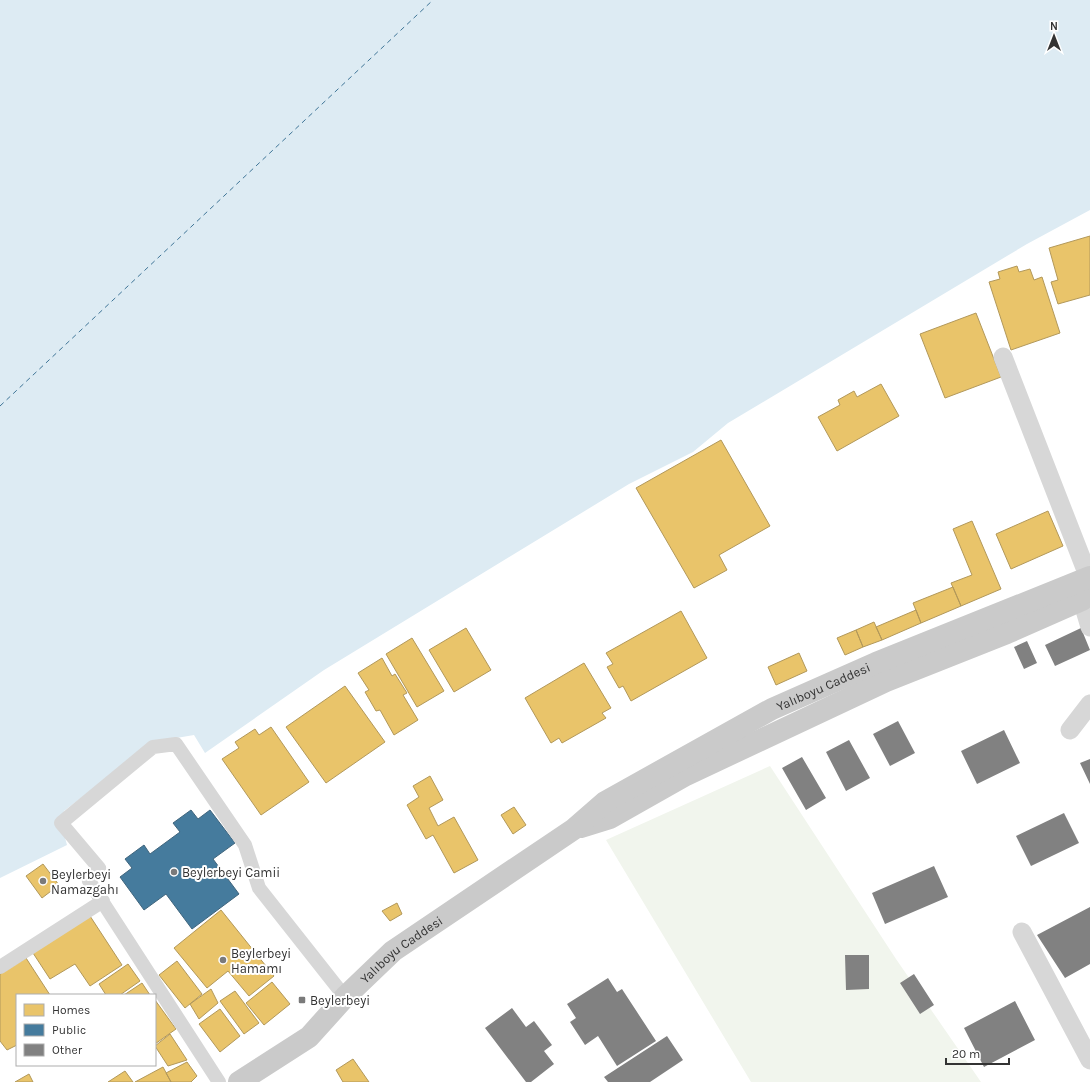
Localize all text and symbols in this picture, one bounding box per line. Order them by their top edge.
north arrow [1034,16,1074,56]
text: N [1050,20,1058,33]
street label: Yalıboyu Caddesi [774,660,873,714]
place label: Beylerbeyi Camii [182,865,280,880]
place label: Beylerbeyi Namazgahı [51,867,119,897]
marker: Beylerbeyi Camii [169,867,179,877]
marker: Beylerbeyi Namazgahı [38,876,48,886]
street label: Yalıboyu Caddesi [357,913,445,986]
place label: Beylerbeyi Hamamı [231,946,291,976]
marker: Beylerbeyi Hamamı [218,955,228,965]
place label: Beylerbeyi [310,993,370,1008]
legend [16,994,156,1066]
marker: Beylerbeyi [297,995,307,1005]
text: Homes [52,1003,90,1017]
text: Public [52,1023,86,1037]
scale bar [946,1040,1009,1066]
text: Other [52,1043,83,1057]
text: 20 m [952,1047,980,1061]

